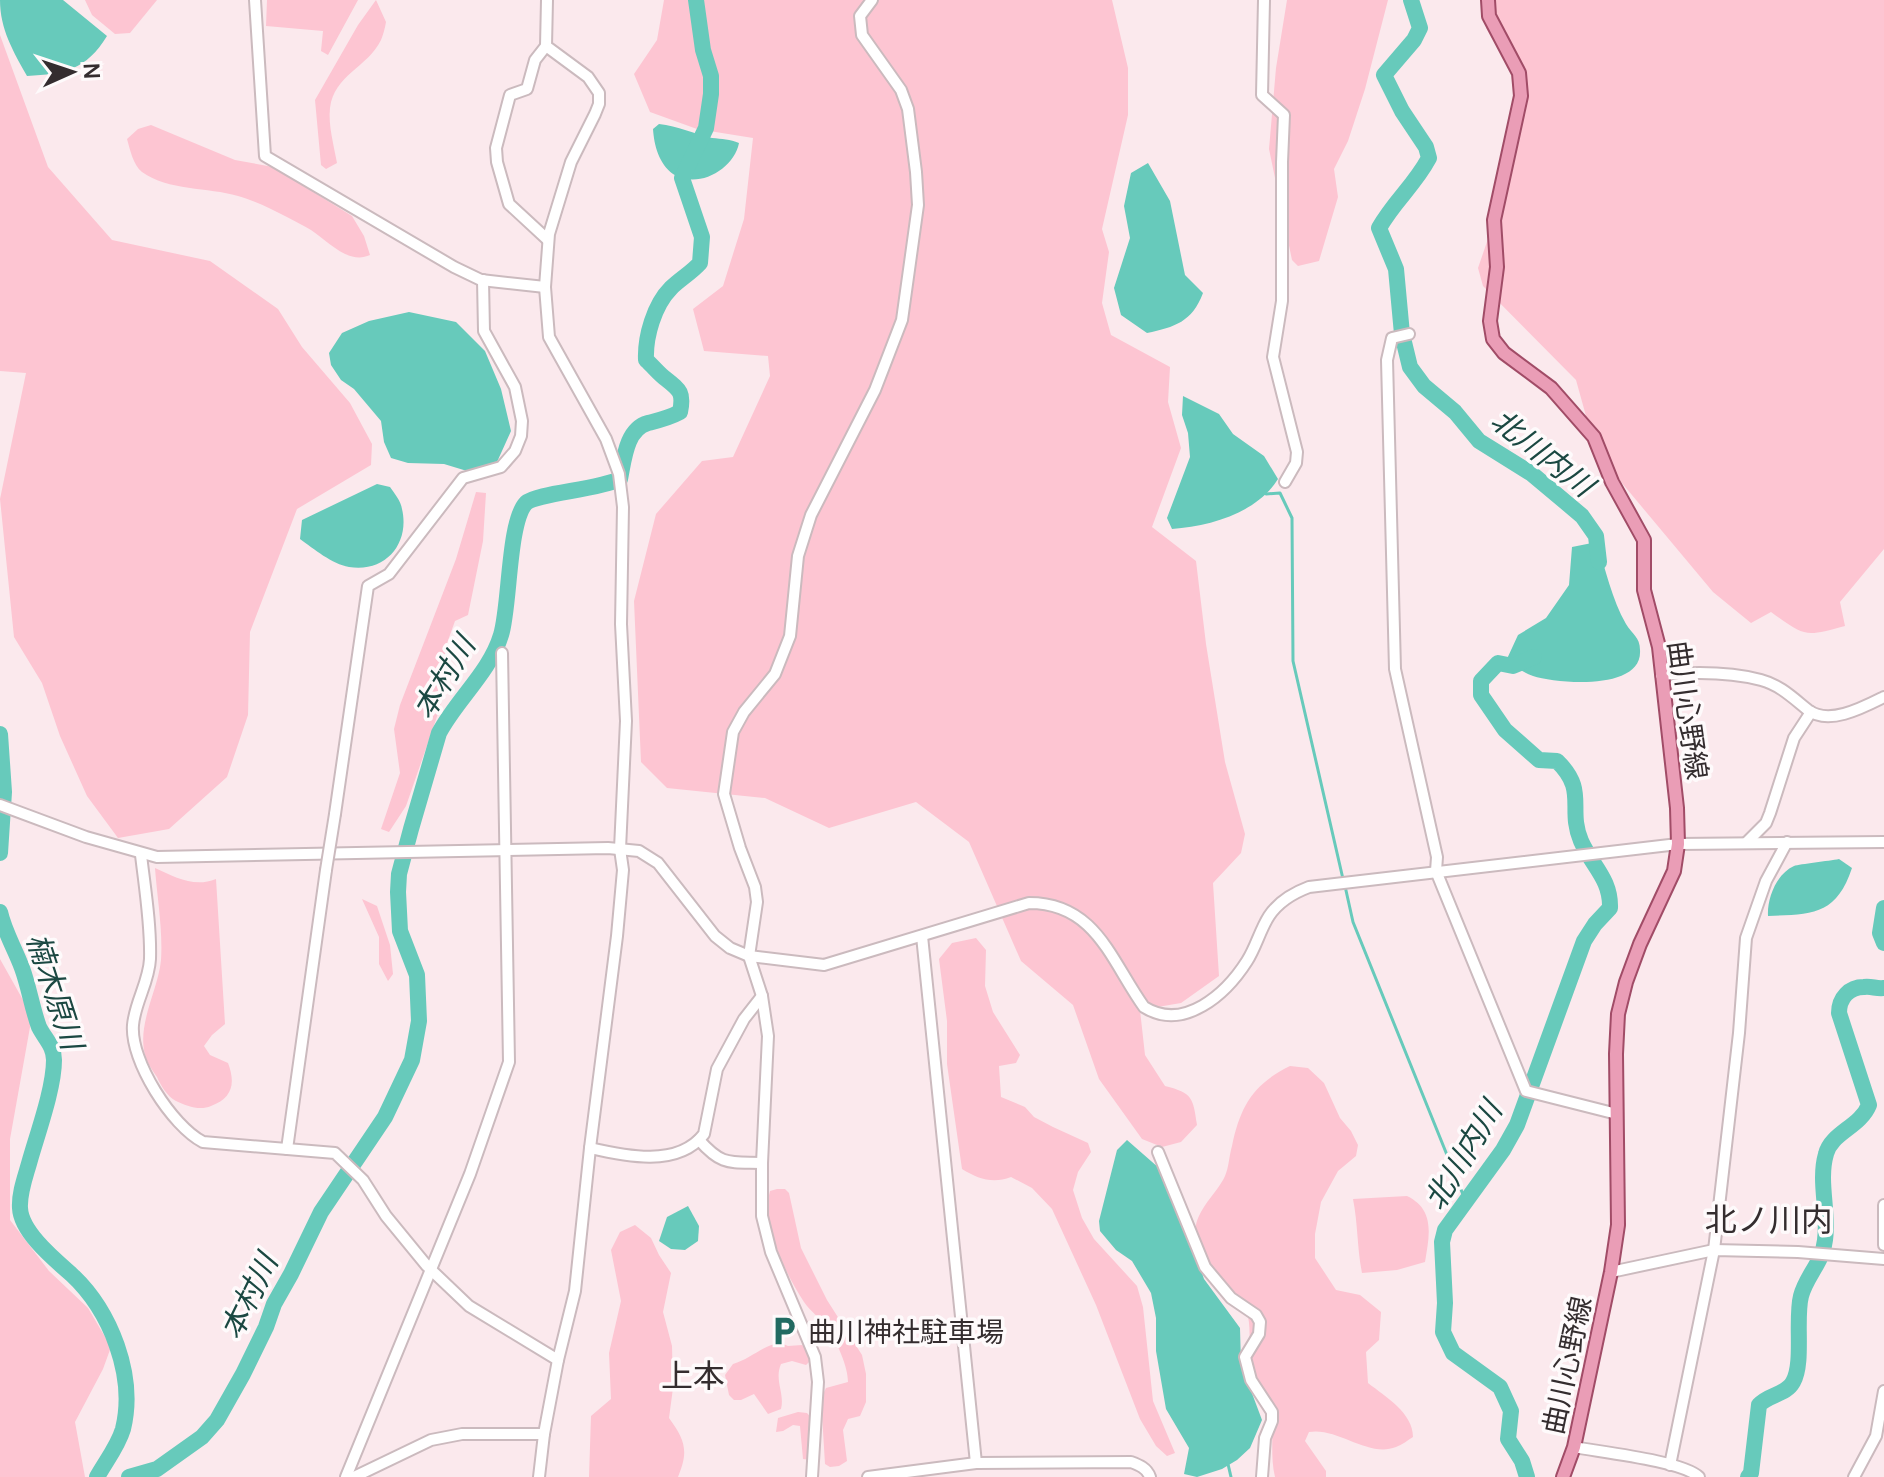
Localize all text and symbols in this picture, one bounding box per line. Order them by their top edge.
north arrow [32,32,112,112]
text: N [77,62,107,80]
water label: 北川内川 [1483,399,1605,507]
water label: 本村川 [402,625,485,726]
street label: 曲川心野線 [1660,638,1718,782]
water label: 楠木原川 [18,928,95,1057]
water label: 北川内川 [1414,1090,1512,1217]
district label: 北ノ川内 [1705,1197,1833,1241]
water label: 本村川 [210,1244,287,1345]
street label: 曲川心野線 [1533,1293,1599,1437]
place label: 曲川神社駐車場 [808,1312,1004,1350]
parking icon: 曲川神社駐車場 [767,1314,801,1348]
district label: 上本 [661,1353,725,1397]

